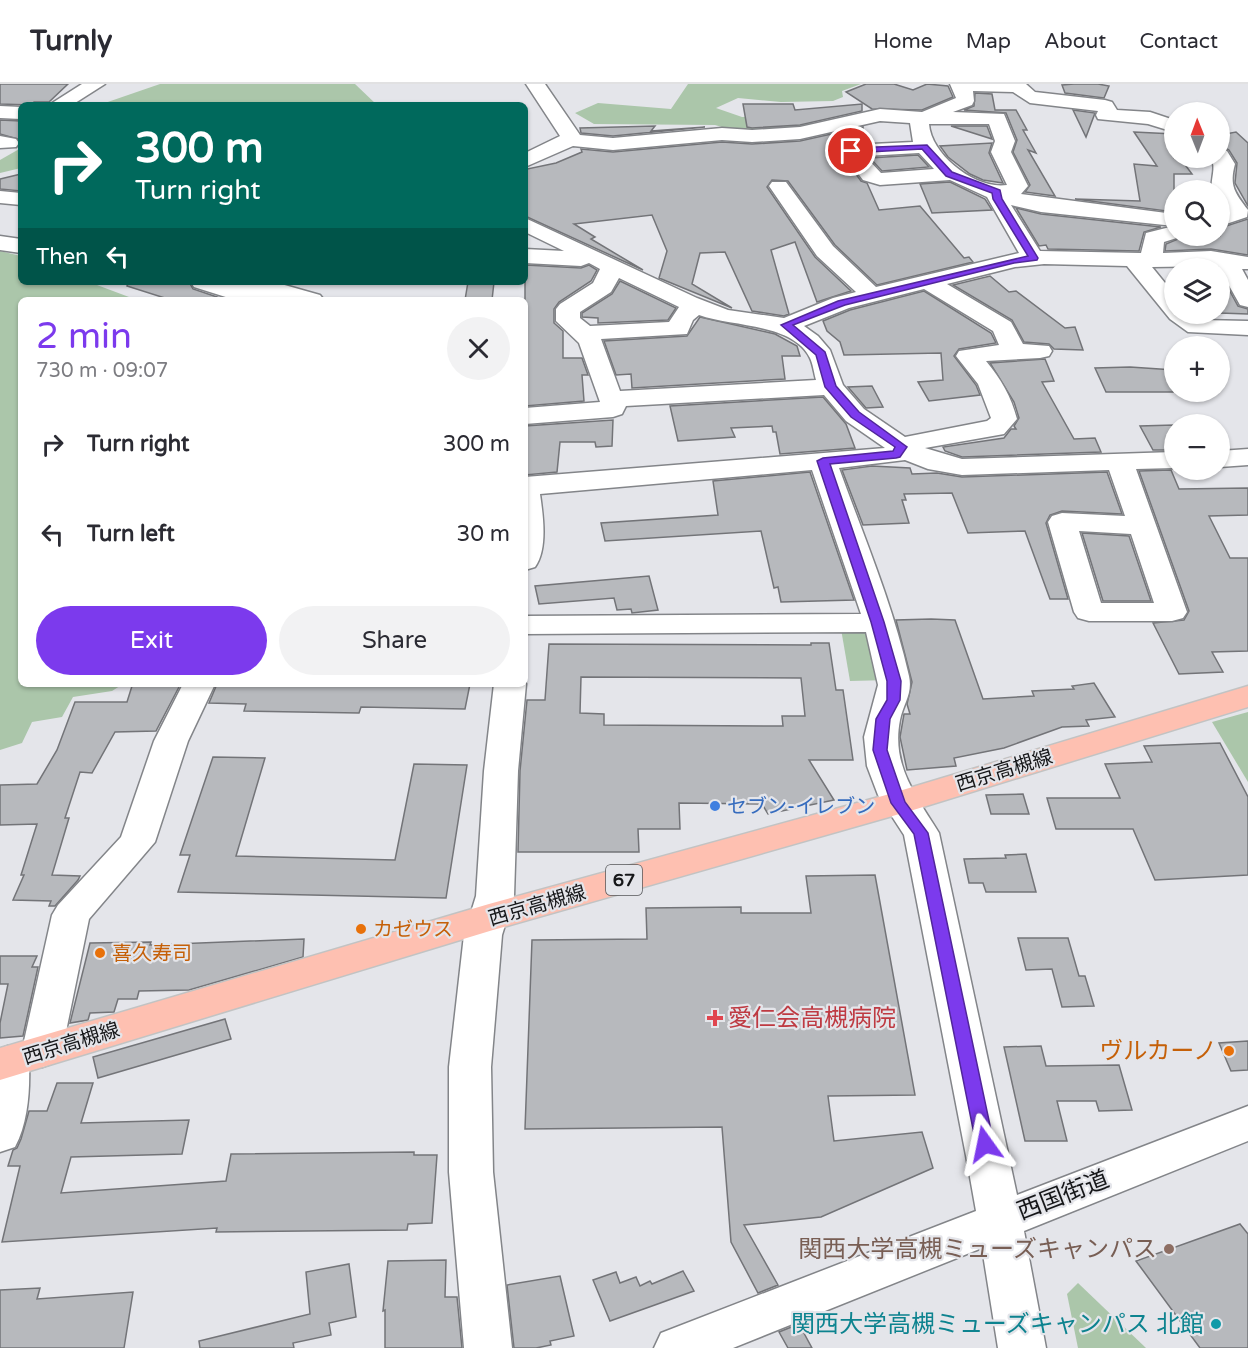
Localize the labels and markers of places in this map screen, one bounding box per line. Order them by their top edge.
pin [825,125,876,176]
place label: セブン-イレブン [727,795,875,819]
marker: セブン-イレブン [708,799,722,813]
place label: カゼウス [373,918,453,942]
marker: カゼウス [354,922,368,936]
place label: 喜久寿司 [112,942,192,966]
marker: 喜久寿司 [93,946,107,960]
place label: 愛仁会高槻病院 [728,1004,896,1033]
marker: 愛仁会高槻病院 [706,1009,724,1027]
place label: ヴルカーノ [1099,1037,1217,1066]
marker: ヴルカーノ [1222,1044,1236,1058]
place label: 関西大学高槻ミューズキャンパス [798,1235,1157,1264]
marker: 関西大学高槻ミューズキャンパス [1162,1242,1176,1256]
place label: 関西大学高槻ミューズキャンパス 北館 [791,1310,1204,1339]
marker: 関西大学高槻ミューズキャンパス 北館 [1209,1317,1223,1331]

